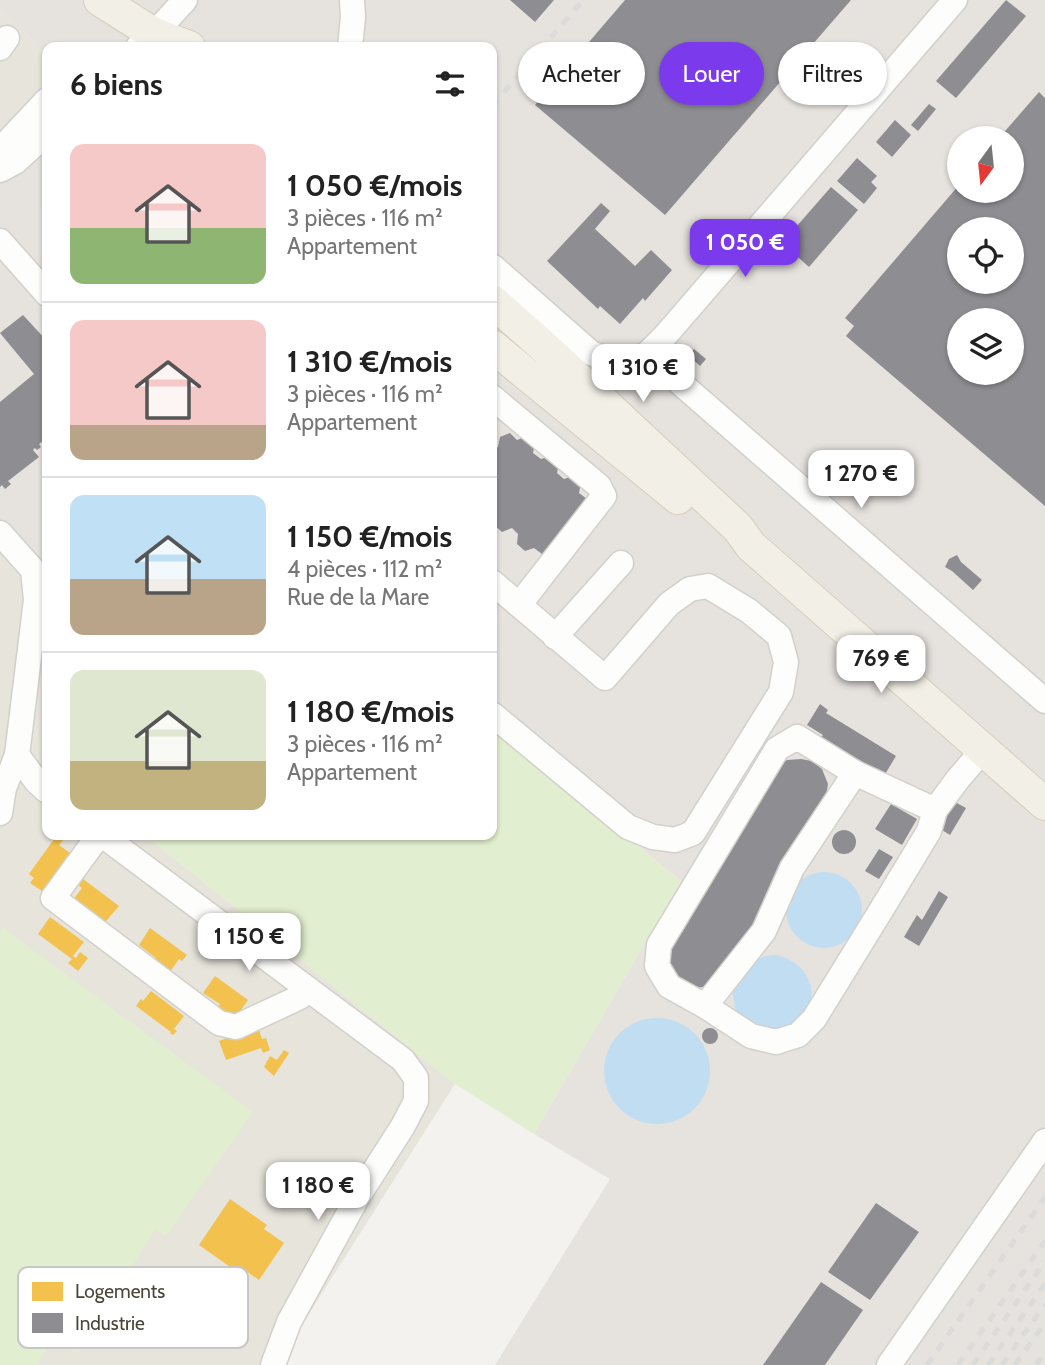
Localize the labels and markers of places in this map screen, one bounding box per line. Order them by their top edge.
pin: 1 050 € [680,219,810,279]
pin: 1 310 € [578,344,708,404]
pin: 1 270 € [796,450,926,510]
pin: 769 € [832,636,930,695]
pin: 1 150 € [184,914,314,973]
pin: 1 180 € [253,1162,383,1222]

